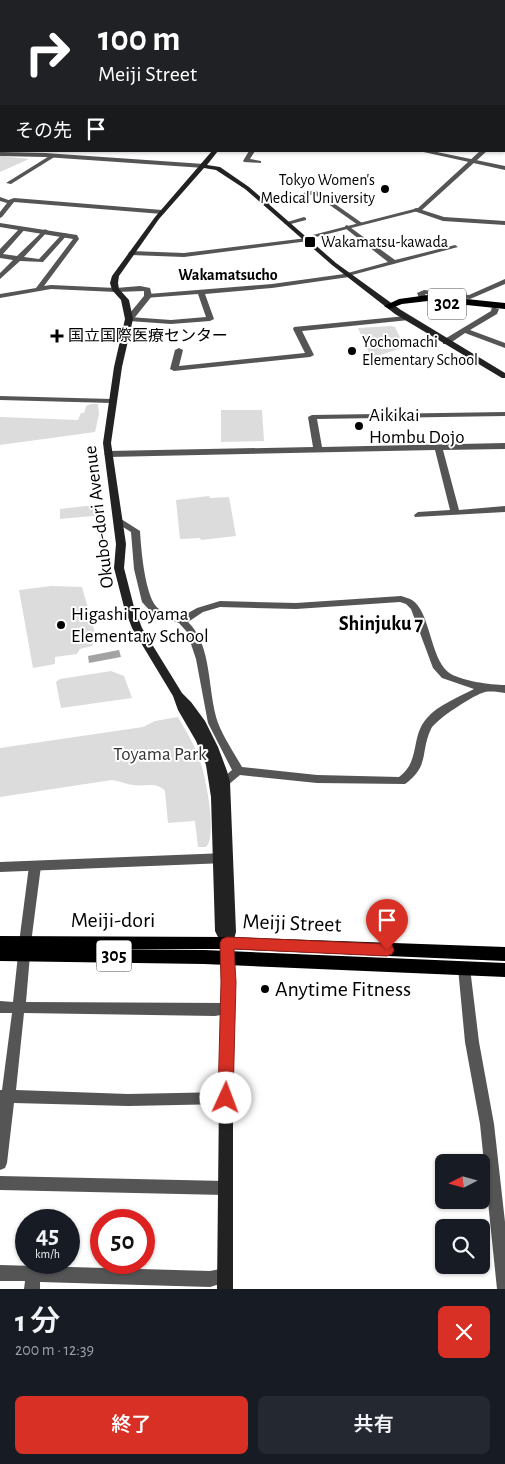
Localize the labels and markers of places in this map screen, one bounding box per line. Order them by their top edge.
place label: Tokyo Women's Medical University [261,172,375,207]
marker: Tokyo Women's Medical University [379,183,391,195]
place label: Wakamatsu-kawada [321,234,448,250]
marker: Wakamatsu-kawada [303,235,317,249]
place label: 国立国際医療センター [68,327,228,344]
marker: 国立国際医療センター [50,329,64,343]
place label: Yochomachi Elementary School [362,334,478,369]
marker: Yochomachi Elementary School [346,345,358,357]
place label: Aikikai Hombu Dojo [369,406,465,447]
marker: Aikikai Hombu Dojo [353,420,365,432]
place label: Higashi Toyama Elementary School [71,605,209,646]
marker: Higashi Toyama Elementary School [55,619,67,631]
pin [366,899,408,950]
place label: Anytime Fitness [275,978,411,1000]
marker: Anytime Fitness [259,983,271,995]

